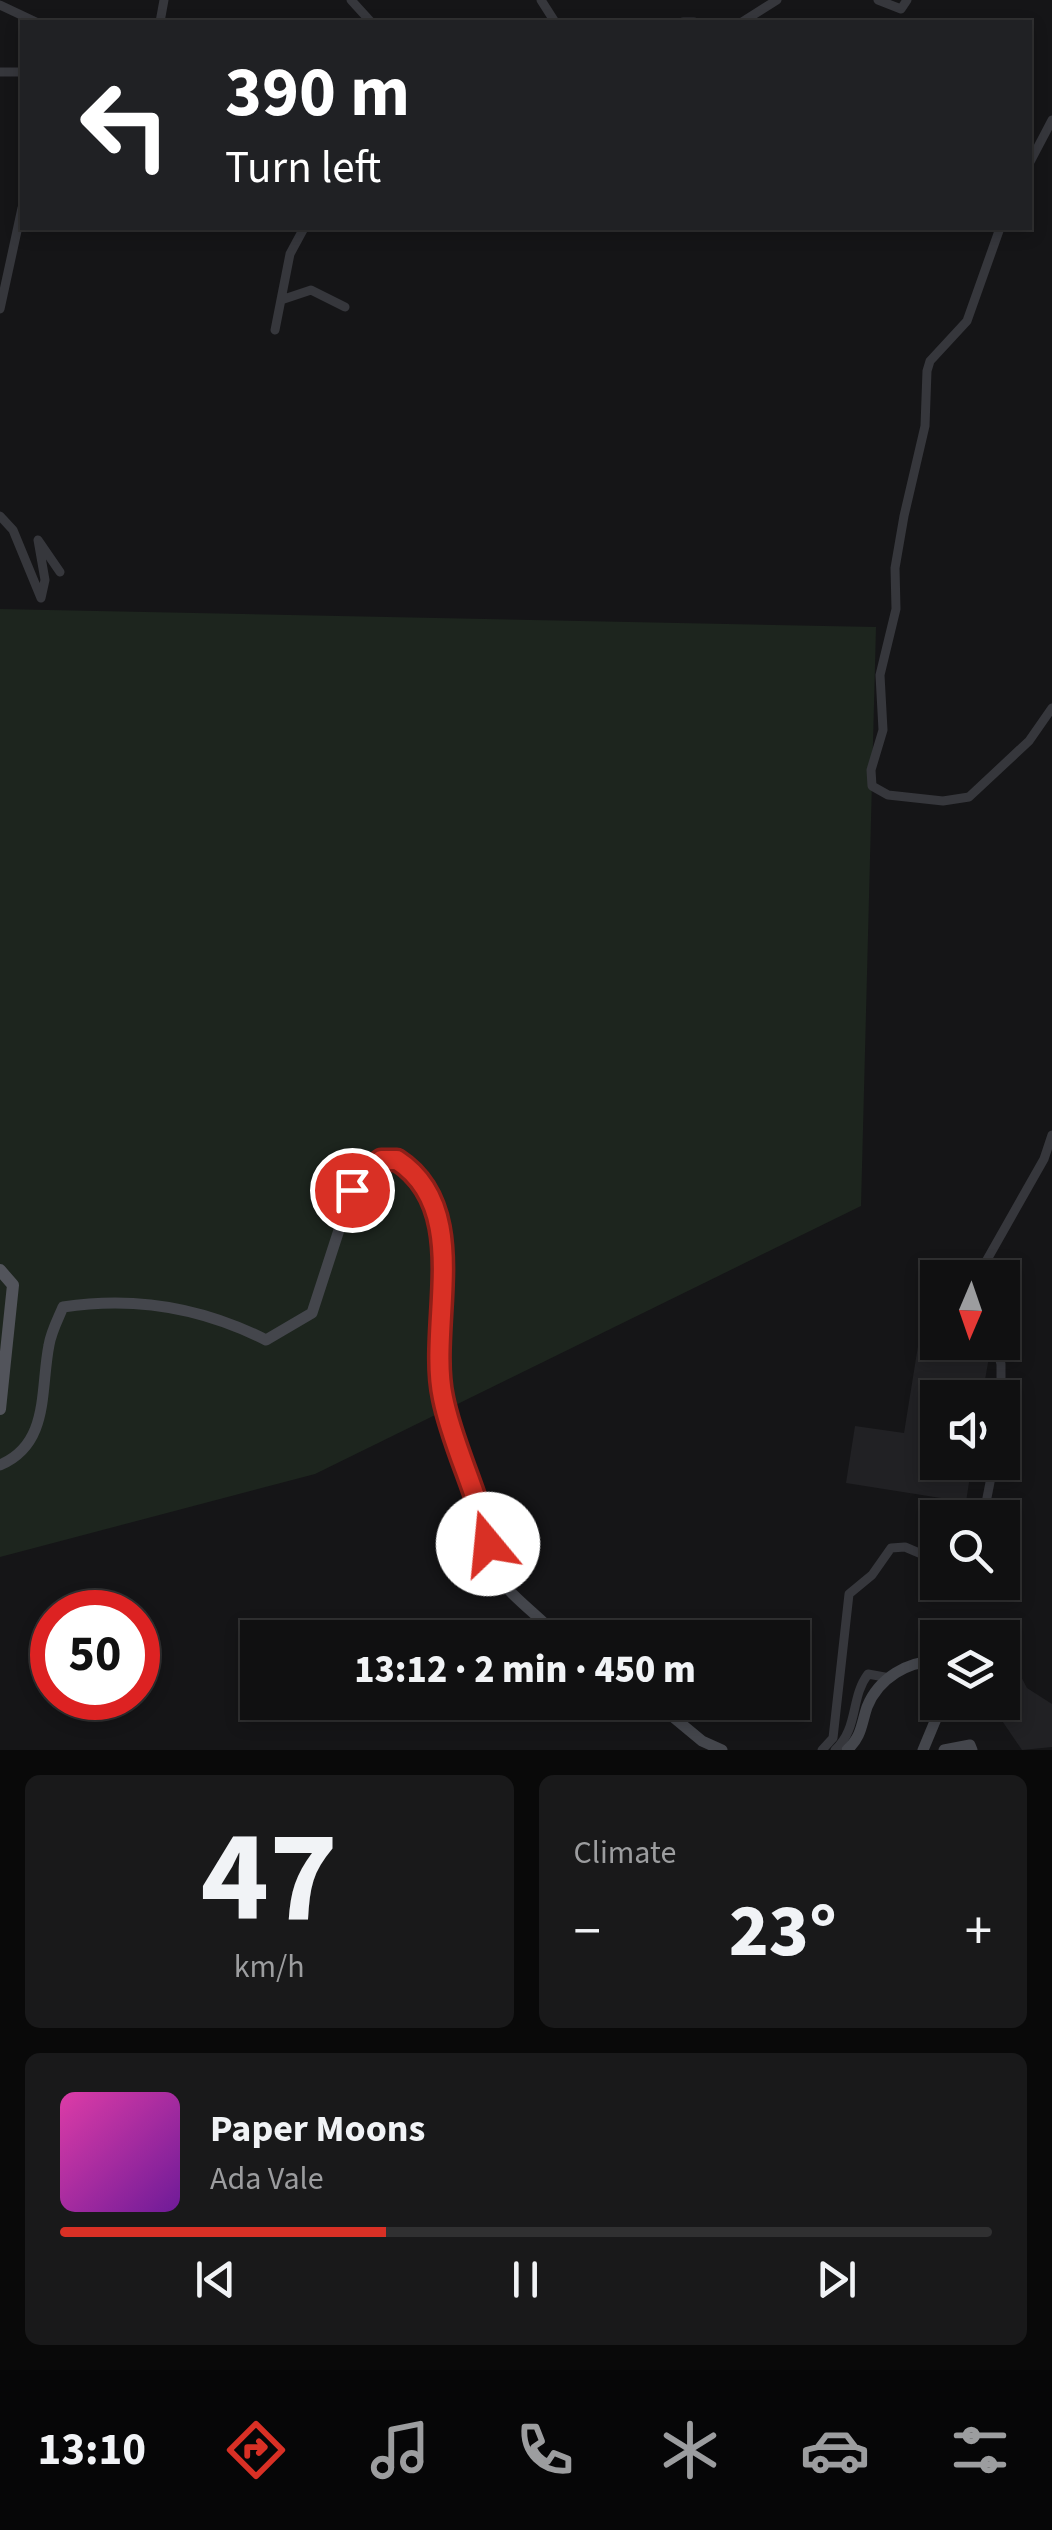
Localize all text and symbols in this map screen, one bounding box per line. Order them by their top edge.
text: 390 m [225,43,410,143]
icon: left [60,60,190,190]
text: Turn left [225,136,381,200]
pin [310,1148,395,1233]
icon: arrive [325,1163,380,1218]
north arrow [920,1260,1020,1360]
map controls [920,1260,1020,1720]
button: sound [920,1380,1020,1480]
position arrow [436,1492,540,1596]
button: search [920,1500,1020,1600]
speed limit sign: 50 [30,1590,160,1720]
button: layers [920,1620,1020,1720]
text: 13:12 · 2 min · 450 m [354,1643,696,1697]
text: 47 [201,1786,338,1971]
text: Climate [574,1830,676,1876]
text: 23° [729,1878,837,1985]
text: − [574,1893,601,1971]
text: + [965,1893,992,1971]
text: km/h [234,1944,305,1990]
text: Paper Moons [210,2102,425,2156]
text: Ada Vale [210,2156,324,2202]
icon: previous [188,2252,243,2307]
icon: pause [498,2252,553,2307]
icon: next [809,2252,864,2307]
icon: directions [221,2415,291,2485]
icon: music [365,2415,435,2485]
icon: phone [510,2415,580,2485]
icon: climate [655,2415,725,2485]
icon: car [800,2415,870,2485]
icon: filters [945,2415,1015,2485]
text: 13:10 [37,2418,146,2482]

